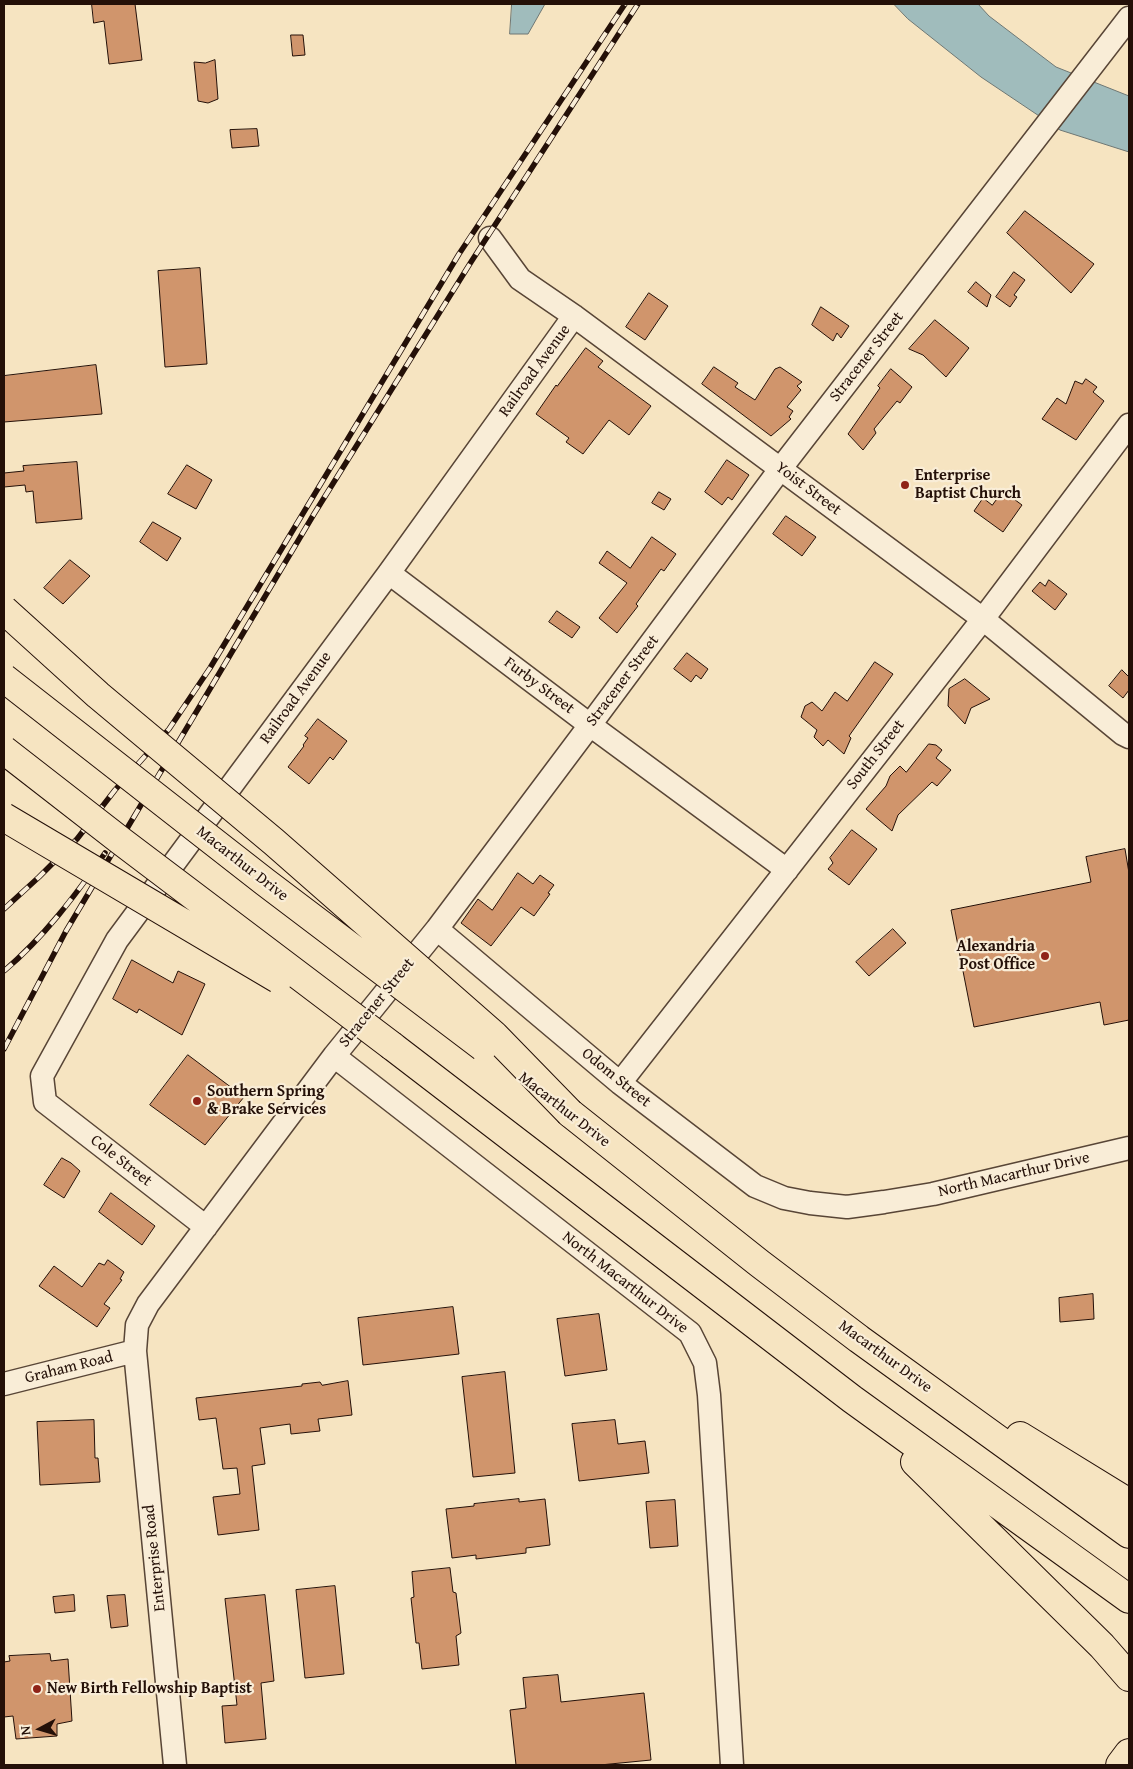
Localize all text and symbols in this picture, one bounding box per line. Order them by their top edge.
street label: Stracener Street [826,308,908,406]
street label: Railroad Avenue [495,321,575,421]
street label: Yoist Street [771,458,845,520]
place label: Enterprise Baptist Church [915,466,1021,504]
marker: Enterprise Baptist Church [899,479,911,491]
street label: Stracener Street [582,632,664,730]
street label: Railroad Avenue [256,648,336,748]
street label: Furby Street [500,653,578,719]
street label: South Street [843,716,909,794]
street label: Macarthur Drive [192,822,292,906]
place label: Alexandria Post Office [956,937,1035,975]
marker: Alexandria Post Office [1039,950,1051,962]
street label: Stracener Street [335,955,419,1051]
street label: Odom Street [578,1044,654,1112]
street label: Macarthur Drive [514,1068,614,1152]
place label: Southern Spring & Brake Services [207,1082,326,1120]
marker: Southern Spring & Brake Services [191,1095,203,1107]
street label: Cole Street [86,1131,156,1191]
street label: North Macarthur Drive [937,1148,1091,1202]
street label: North Macarthur Drive [558,1228,692,1338]
street label: Macarthur Drive [834,1317,936,1397]
street label: Graham Road [23,1348,115,1388]
street label: Enterprise Road [140,1504,170,1612]
place label: New Birth Fellowship Baptist [47,1679,252,1699]
marker: New Birth Fellowship Baptist [31,1683,43,1695]
north arrow [15,1704,65,1754]
text: N [15,1725,36,1736]

